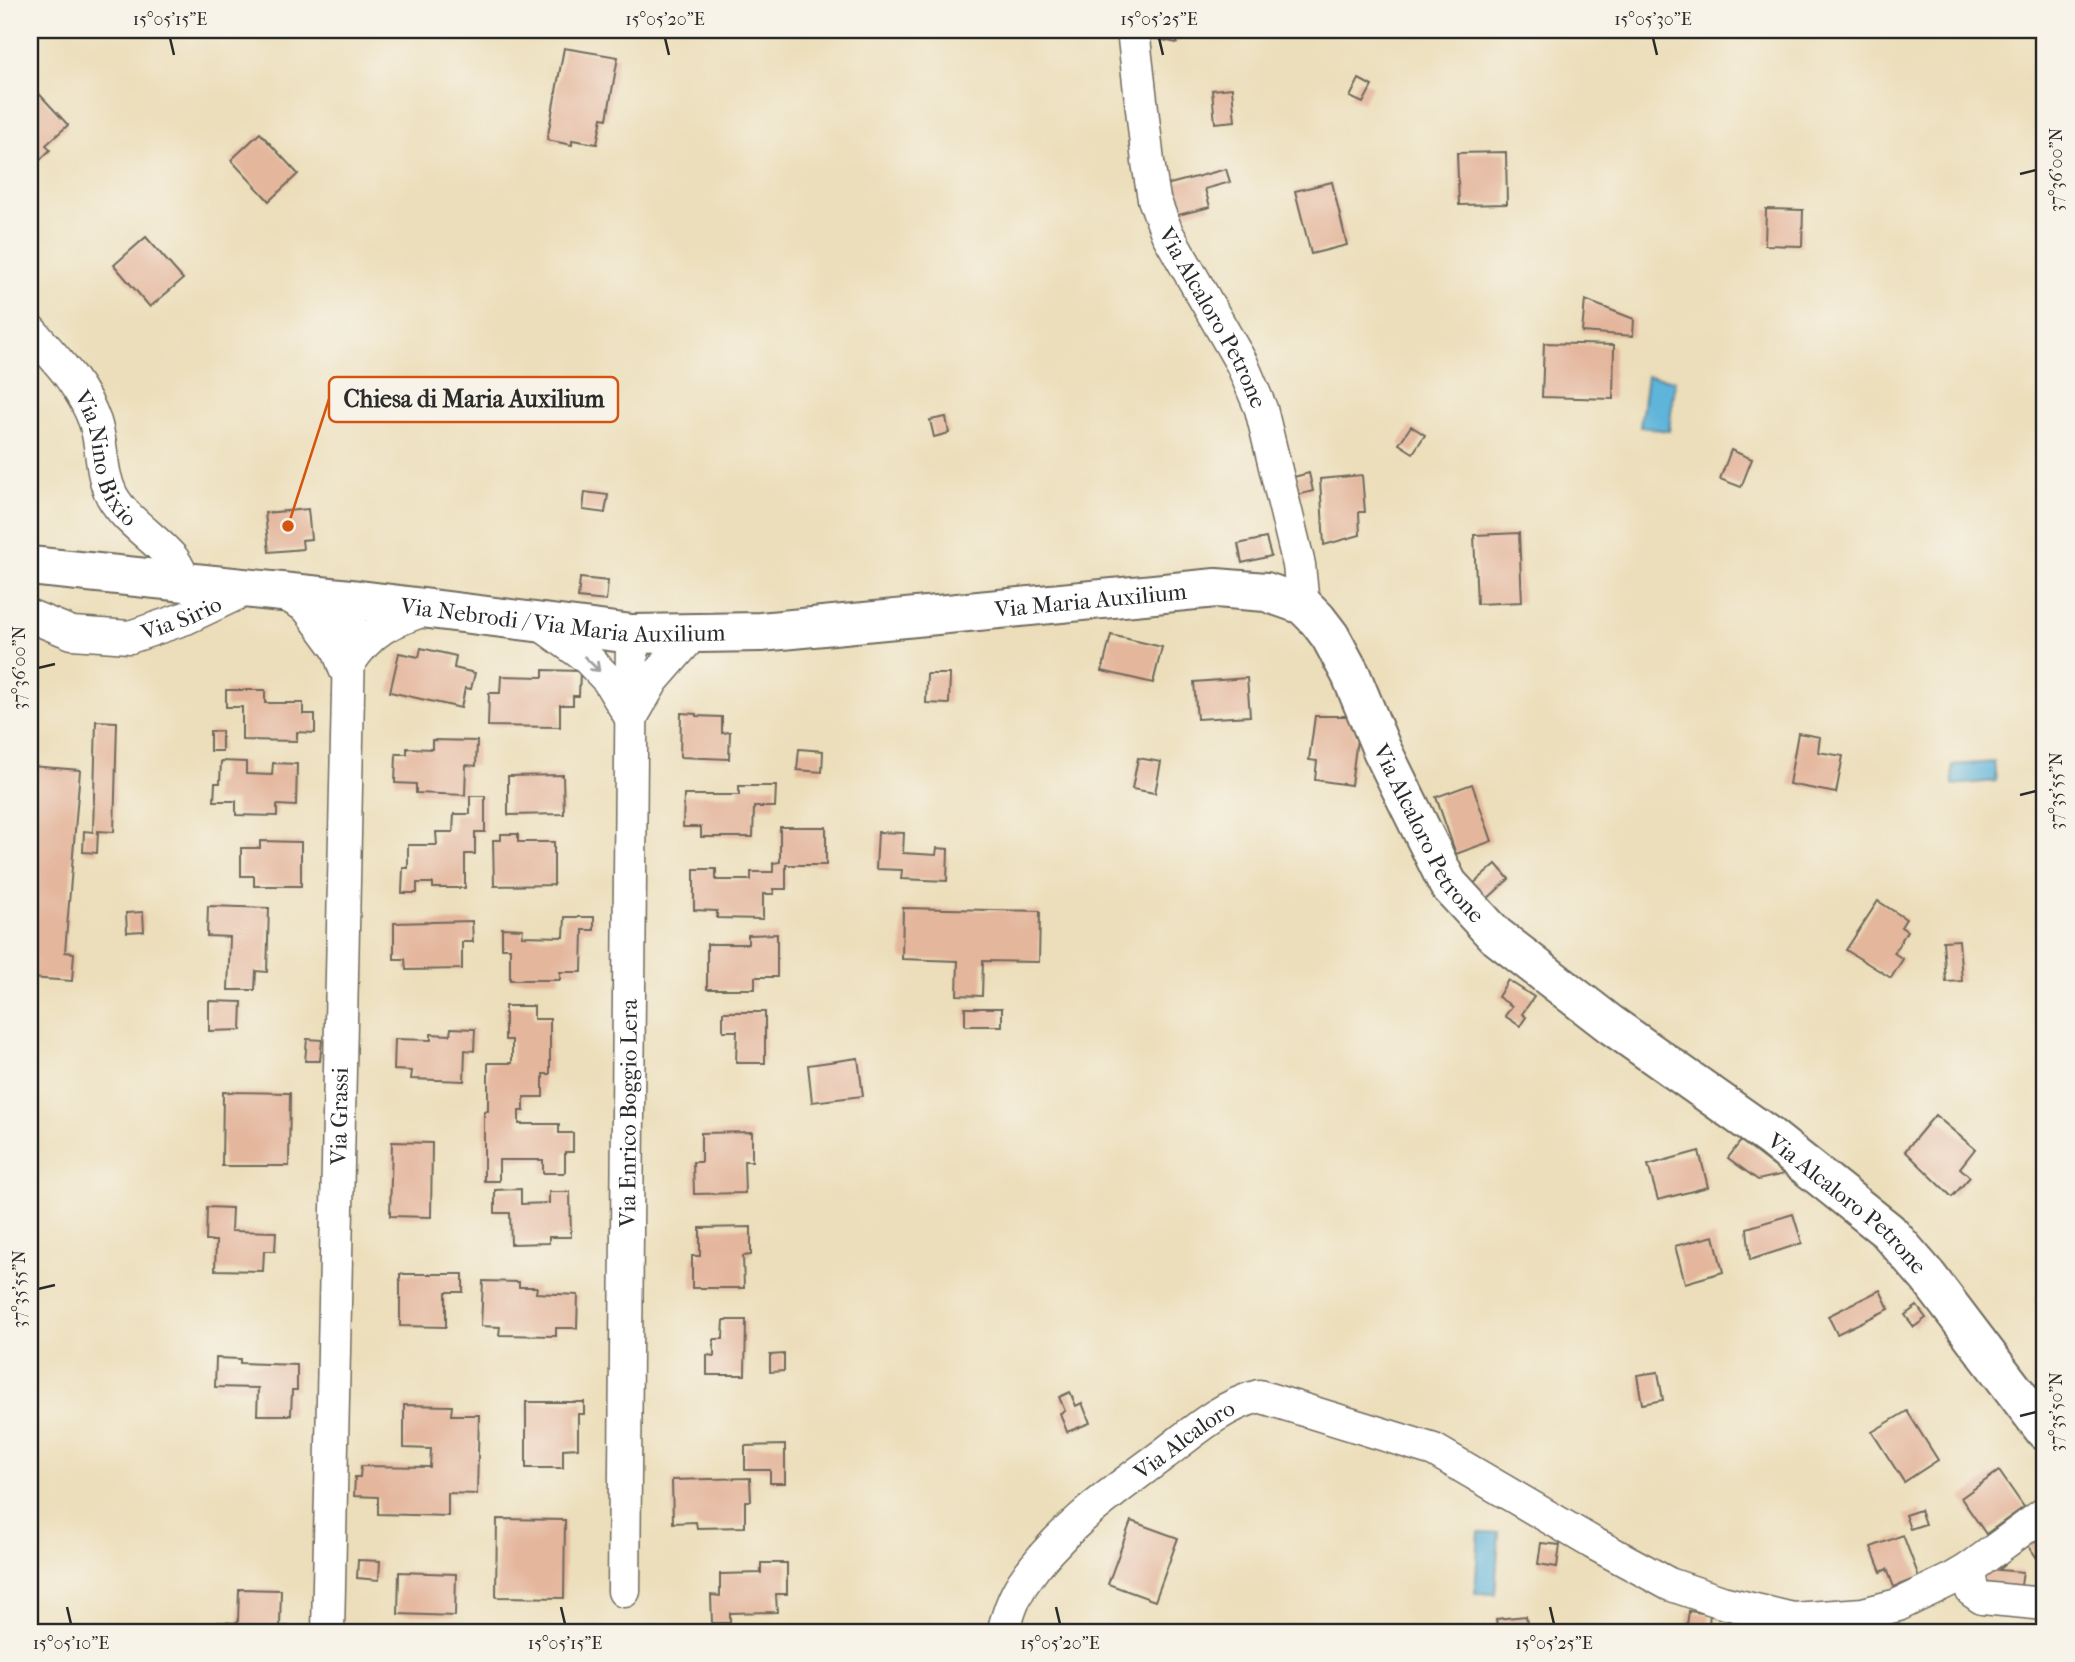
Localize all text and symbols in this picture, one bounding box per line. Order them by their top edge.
text: 15°05'15"E [133,9,207,30]
text: 15°05'20"E [625,9,705,30]
text: 15°05'25"E [1120,9,1198,30]
text: 15°05'30"E [1614,9,1692,30]
text: 37°36'00"N [2046,128,2067,212]
street label: Via Alcaloro Petrone [1152,221,1272,412]
callout: Chiesa di Maria Auxilium [329,377,618,422]
street label: Via Nino Bixio [69,385,143,532]
text: Chiesa di Maria Auxilium [344,385,606,413]
street label: Via Maria Auxilium [992,577,1188,623]
street label: Via Sirio [137,590,226,646]
street label: Via Nebrodi / Via Maria Auxilium [398,592,726,648]
text: 37°36'00"N [9,626,30,710]
one-way arrow [583,655,600,672]
street label: Via Alcaloro Petrone [1367,739,1490,928]
text: 37°35'55"N [2046,752,2067,830]
street label: Via Enrico Boggio Lera [614,998,642,1228]
street label: Via Grassi [324,1067,354,1166]
street label: Via Alcaloro Petrone [1762,1126,1932,1279]
text: 37°35'55"N [9,1250,30,1328]
text: 37°35'50"N [2046,1372,2067,1452]
street label: Via Alcaloro [1128,1394,1239,1486]
text: 15°05'10"E [33,1633,109,1654]
text: 15°05'15"E [528,1633,602,1654]
text: 15°05'20"E [1020,1633,1100,1654]
text: 15°05'25"E [1515,1633,1593,1654]

